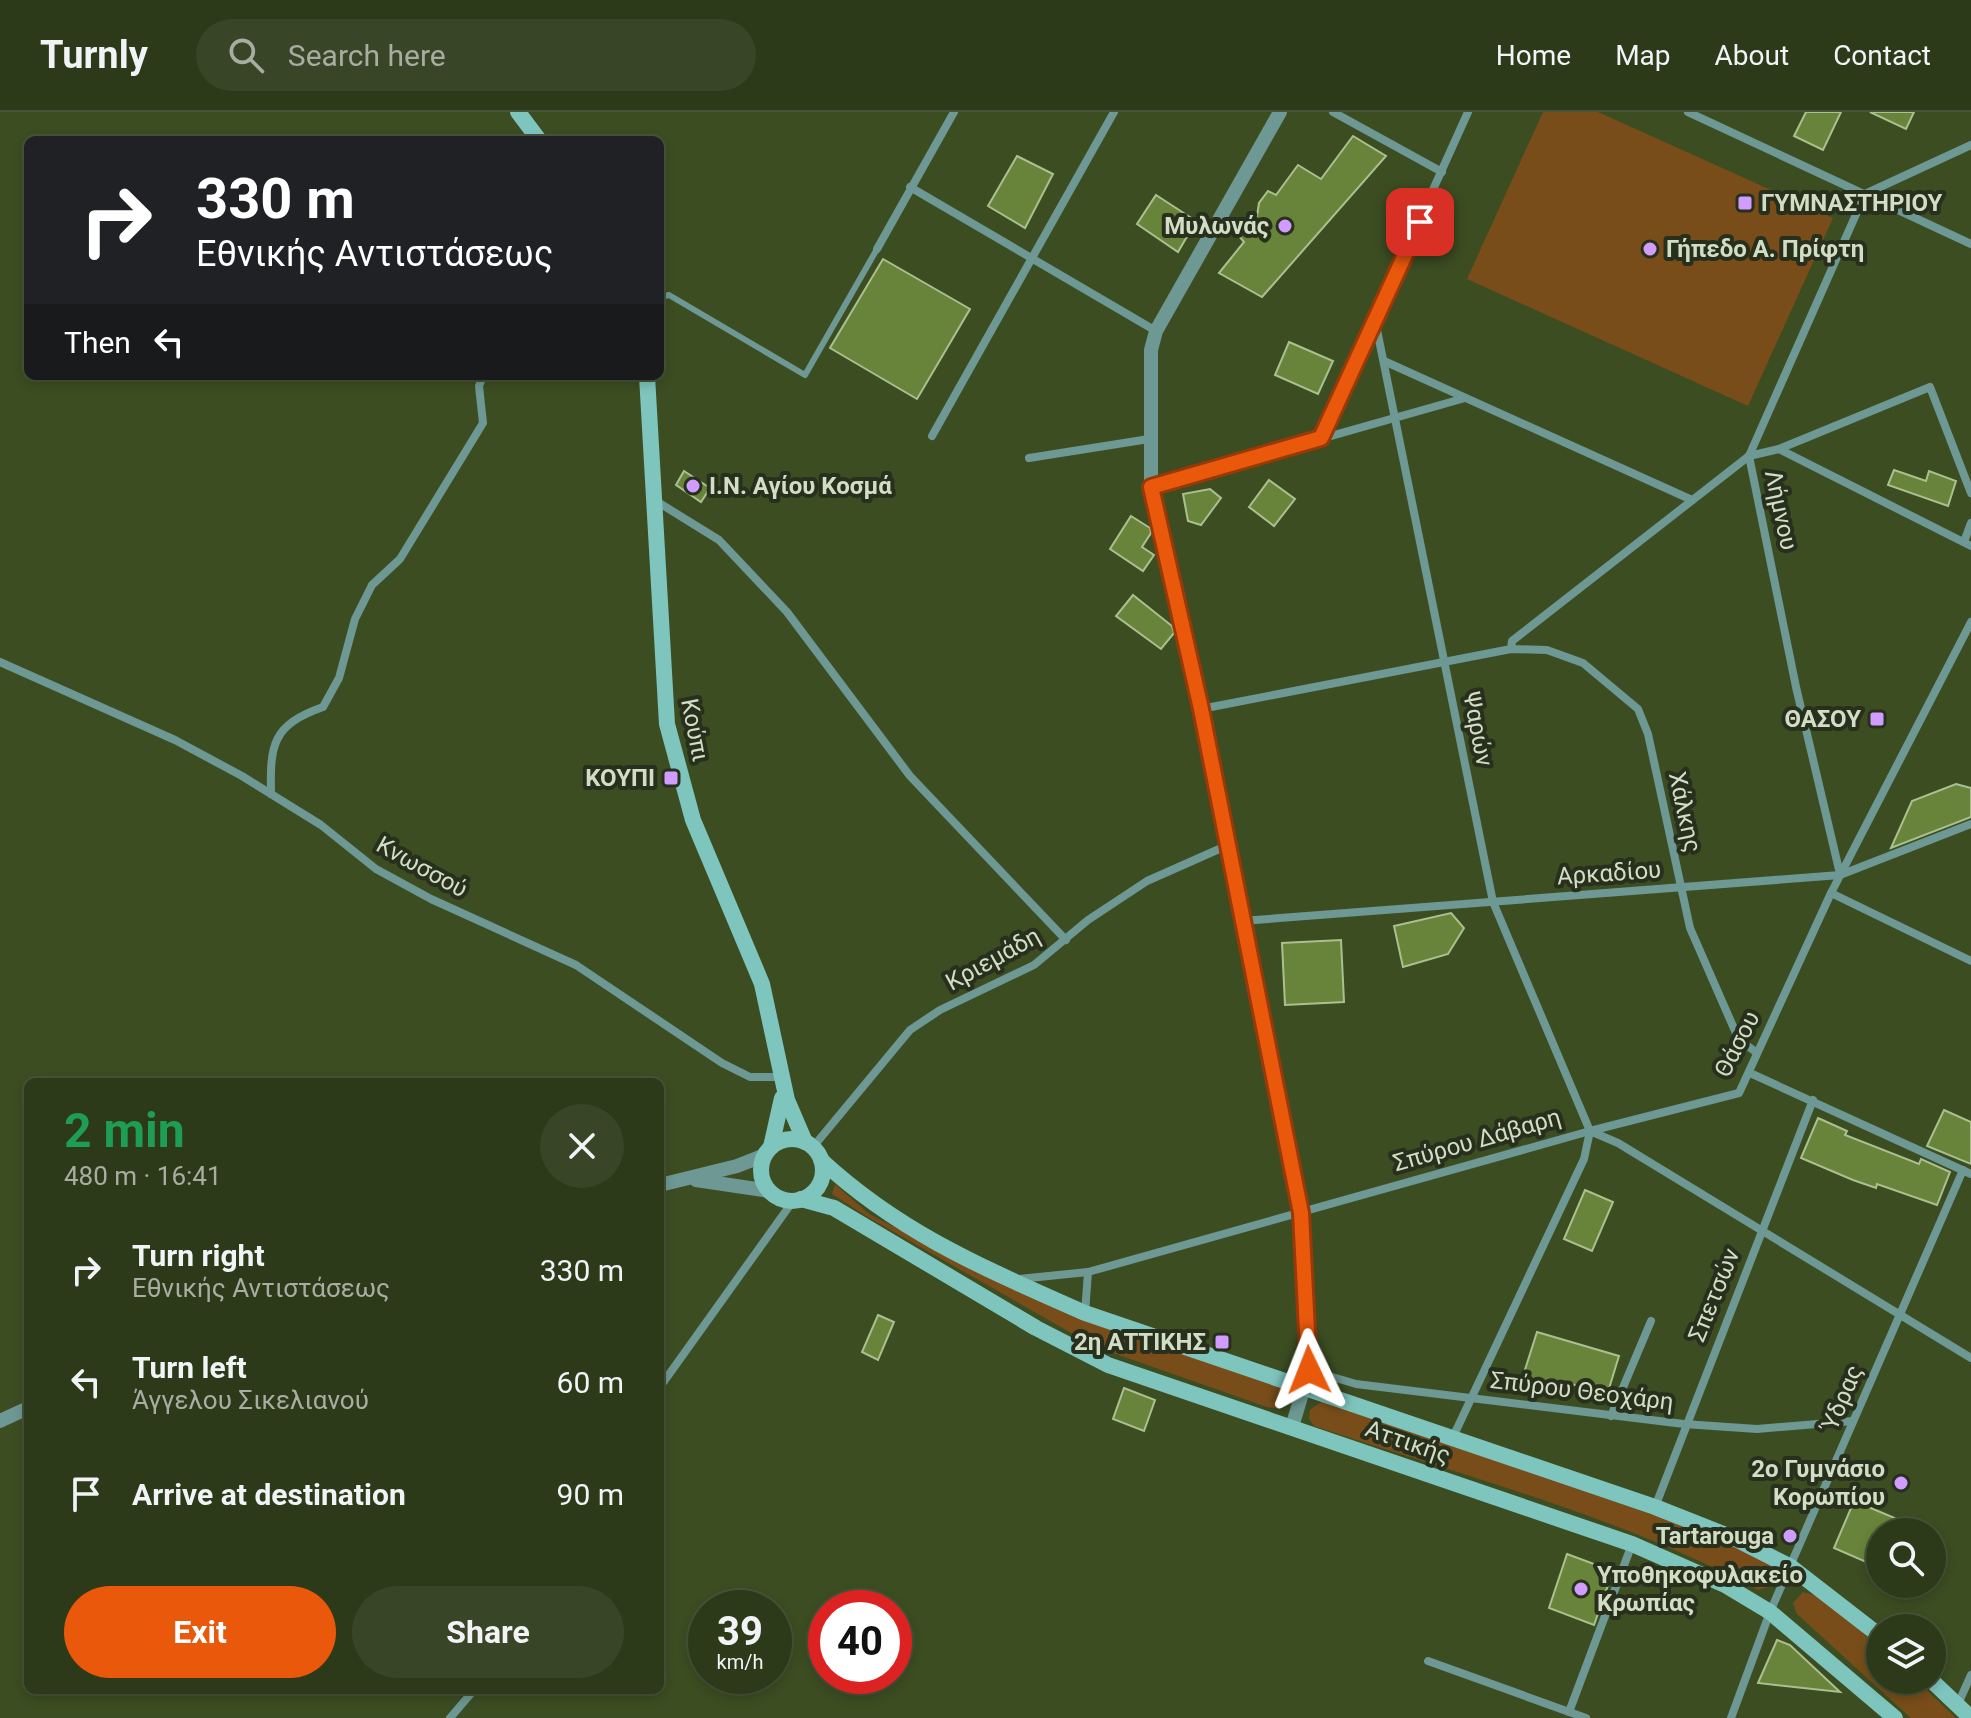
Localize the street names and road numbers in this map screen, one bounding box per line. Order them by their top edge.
street label: Λήμνου [1759,467,1803,553]
street label: Ψαρών [1457,689,1499,769]
street label: Κούπι [675,696,715,764]
street label: Χάλκης [1663,769,1707,855]
street label: Κνωσσού [371,831,473,903]
street label: Αρκαδίου [1556,855,1662,891]
street label: Κριεμάδη [941,922,1045,996]
street label: Θάσου [1709,1006,1765,1082]
street label: Σπύρου Δάβαρη [1390,1103,1564,1177]
street label: Σπετσών [1683,1244,1746,1346]
street label: Ύδρας [1815,1361,1868,1437]
street label: Σπύρου Θεοχάρη [1489,1366,1675,1416]
street label: Αττικής [1362,1414,1454,1470]

